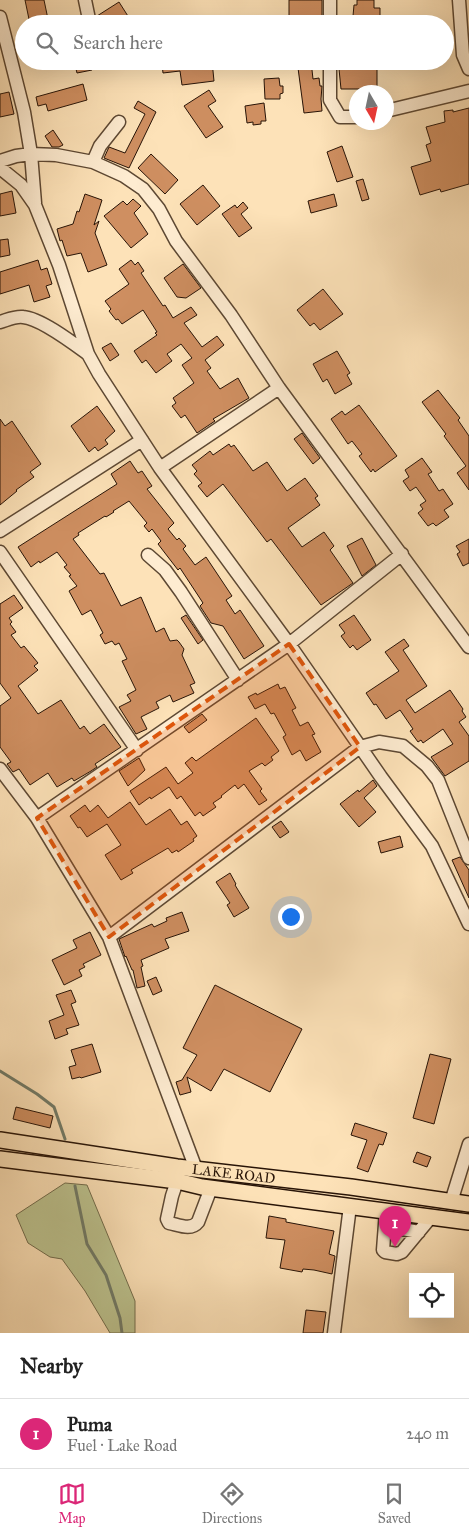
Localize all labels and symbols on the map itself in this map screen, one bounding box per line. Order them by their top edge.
north arrow [349,85,394,130]
your location [278,904,304,930]
street label: LAKE ROAD [191,1161,276,1187]
pin: 1 [379,1206,411,1247]

